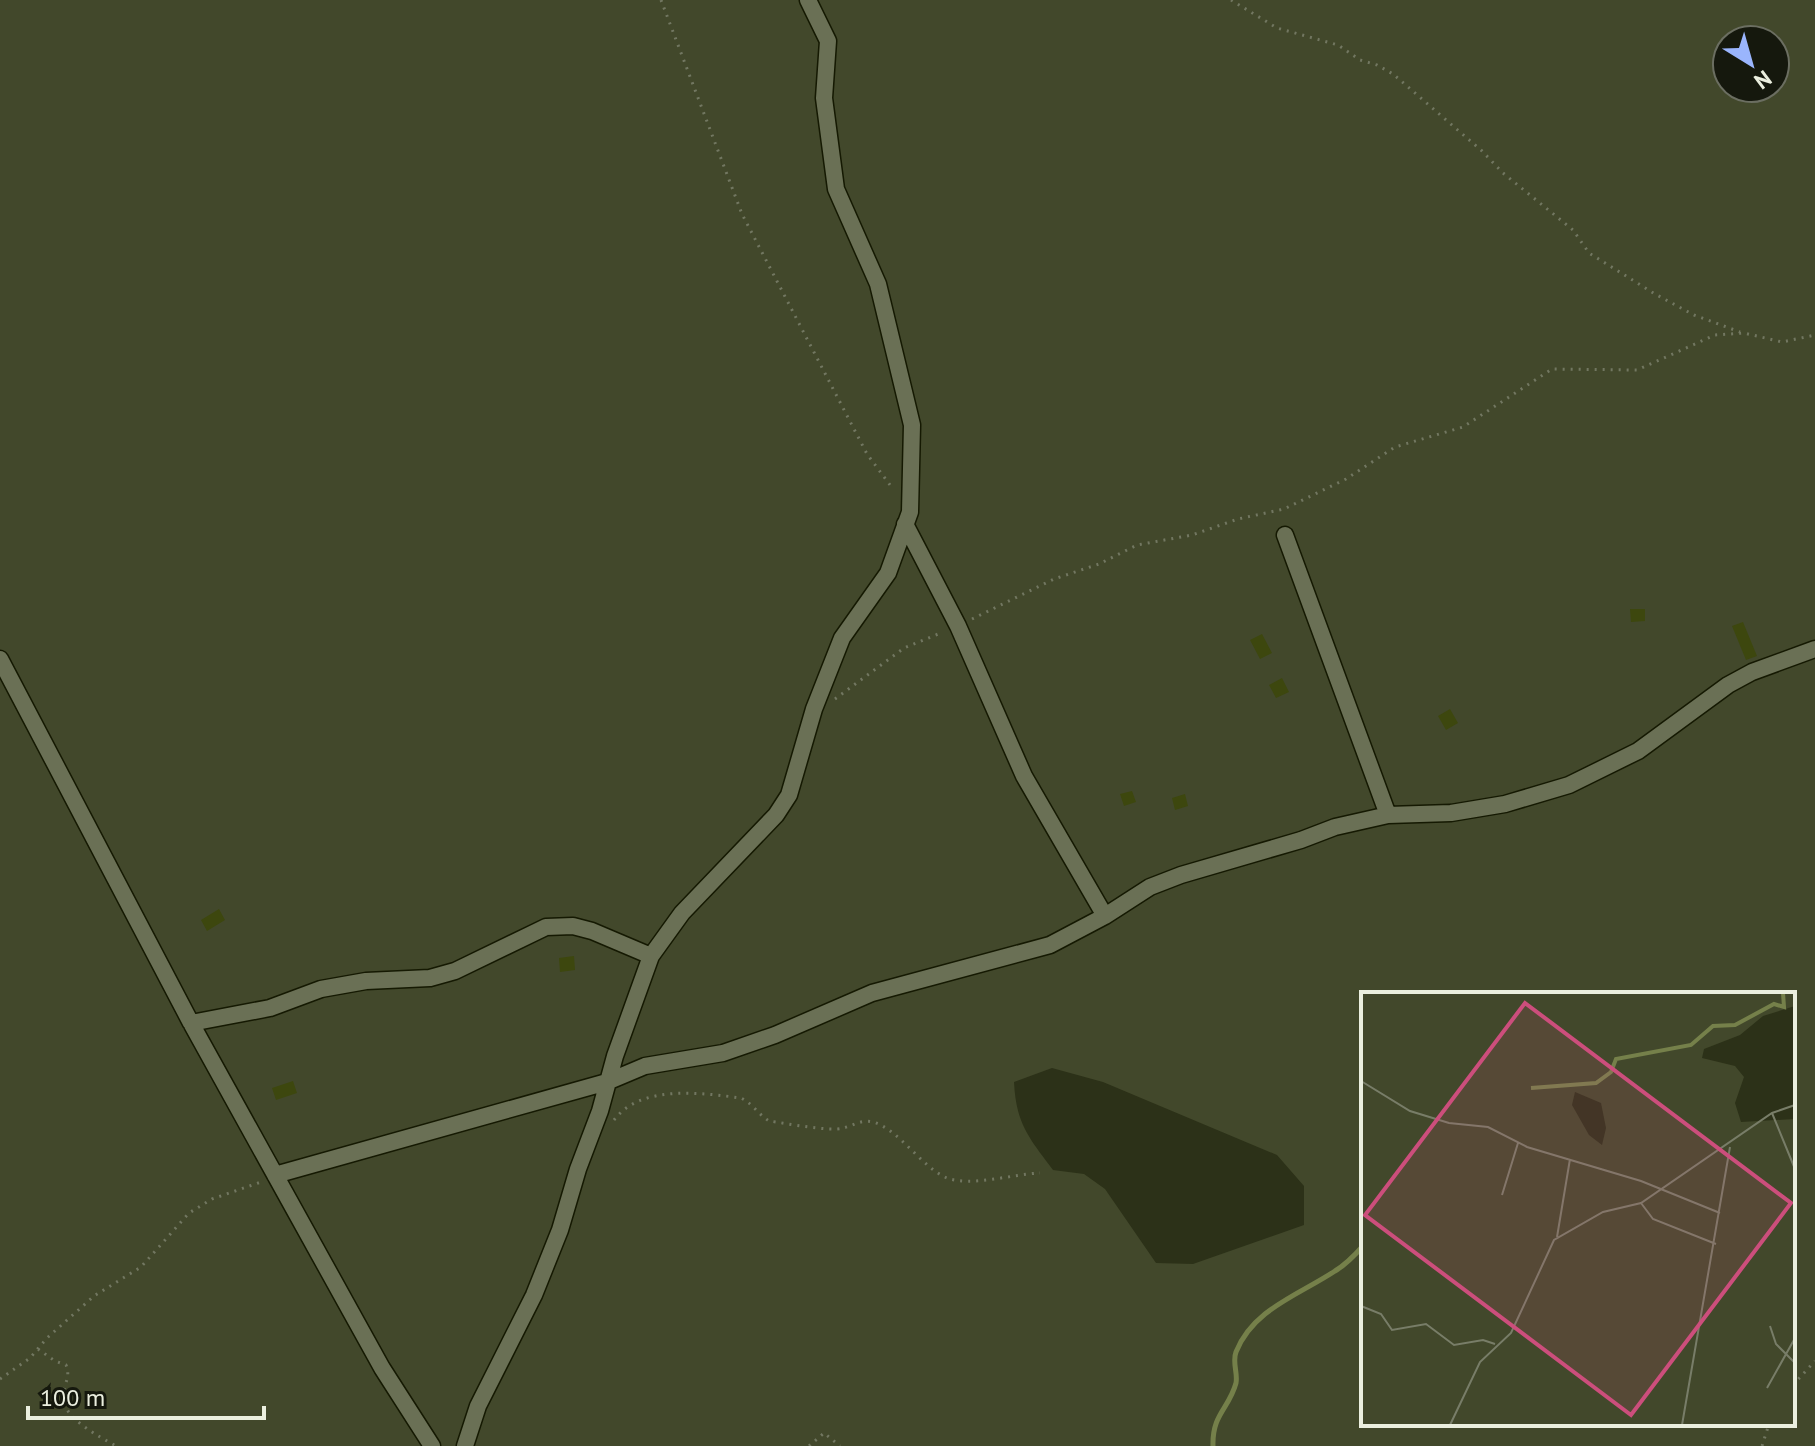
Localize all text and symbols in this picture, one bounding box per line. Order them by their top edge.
north arrow [1711,24,1791,104]
text: N [1749,64,1777,96]
inset map [1361,992,1795,1426]
scale bar [28,1370,264,1420]
text: 100 m [40,1382,105,1413]

